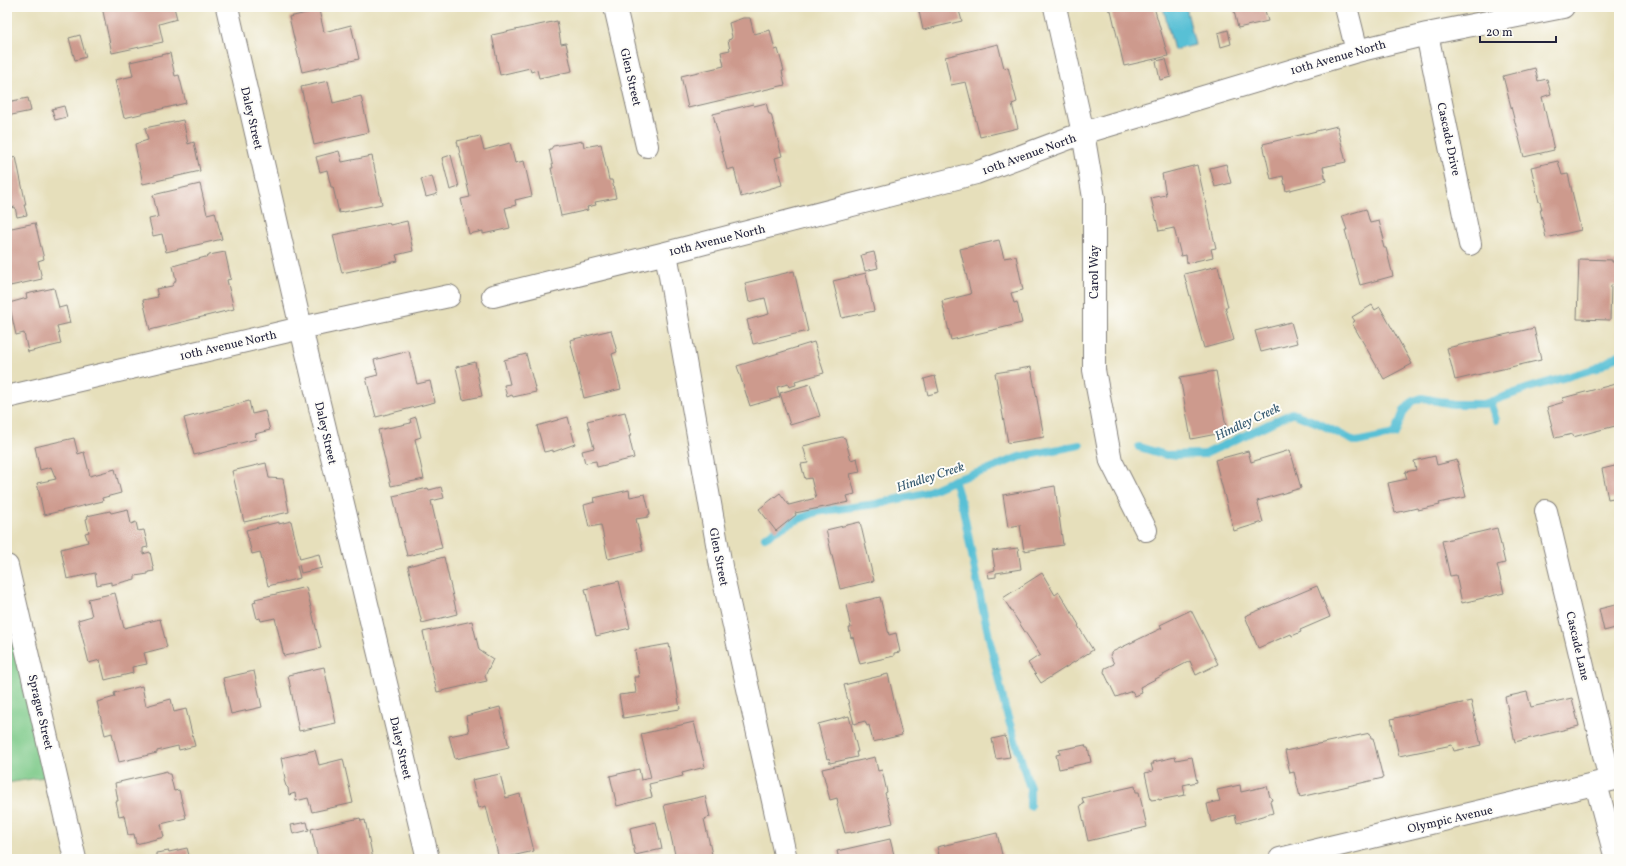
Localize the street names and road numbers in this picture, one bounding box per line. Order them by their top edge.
street label: 10th Avenue North [1289,37,1388,79]
street label: Glen Street [616,47,644,108]
street label: Daley Street [236,85,266,151]
street label: Cascade Drive [1432,101,1464,178]
street label: 10th Avenue North [980,130,1079,179]
street label: 10th Avenue North [667,221,767,261]
street label: Carol Way [1087,244,1103,299]
street label: 10th Avenue North [178,327,278,365]
street label: Daley Street [310,400,340,466]
street label: Glen Street [705,527,732,588]
street label: Cascade Lane [1561,610,1593,683]
street label: Sprague Street [24,673,56,752]
street label: Daley Street [385,715,415,781]
street label: Olympic Avenue [1406,802,1495,838]

